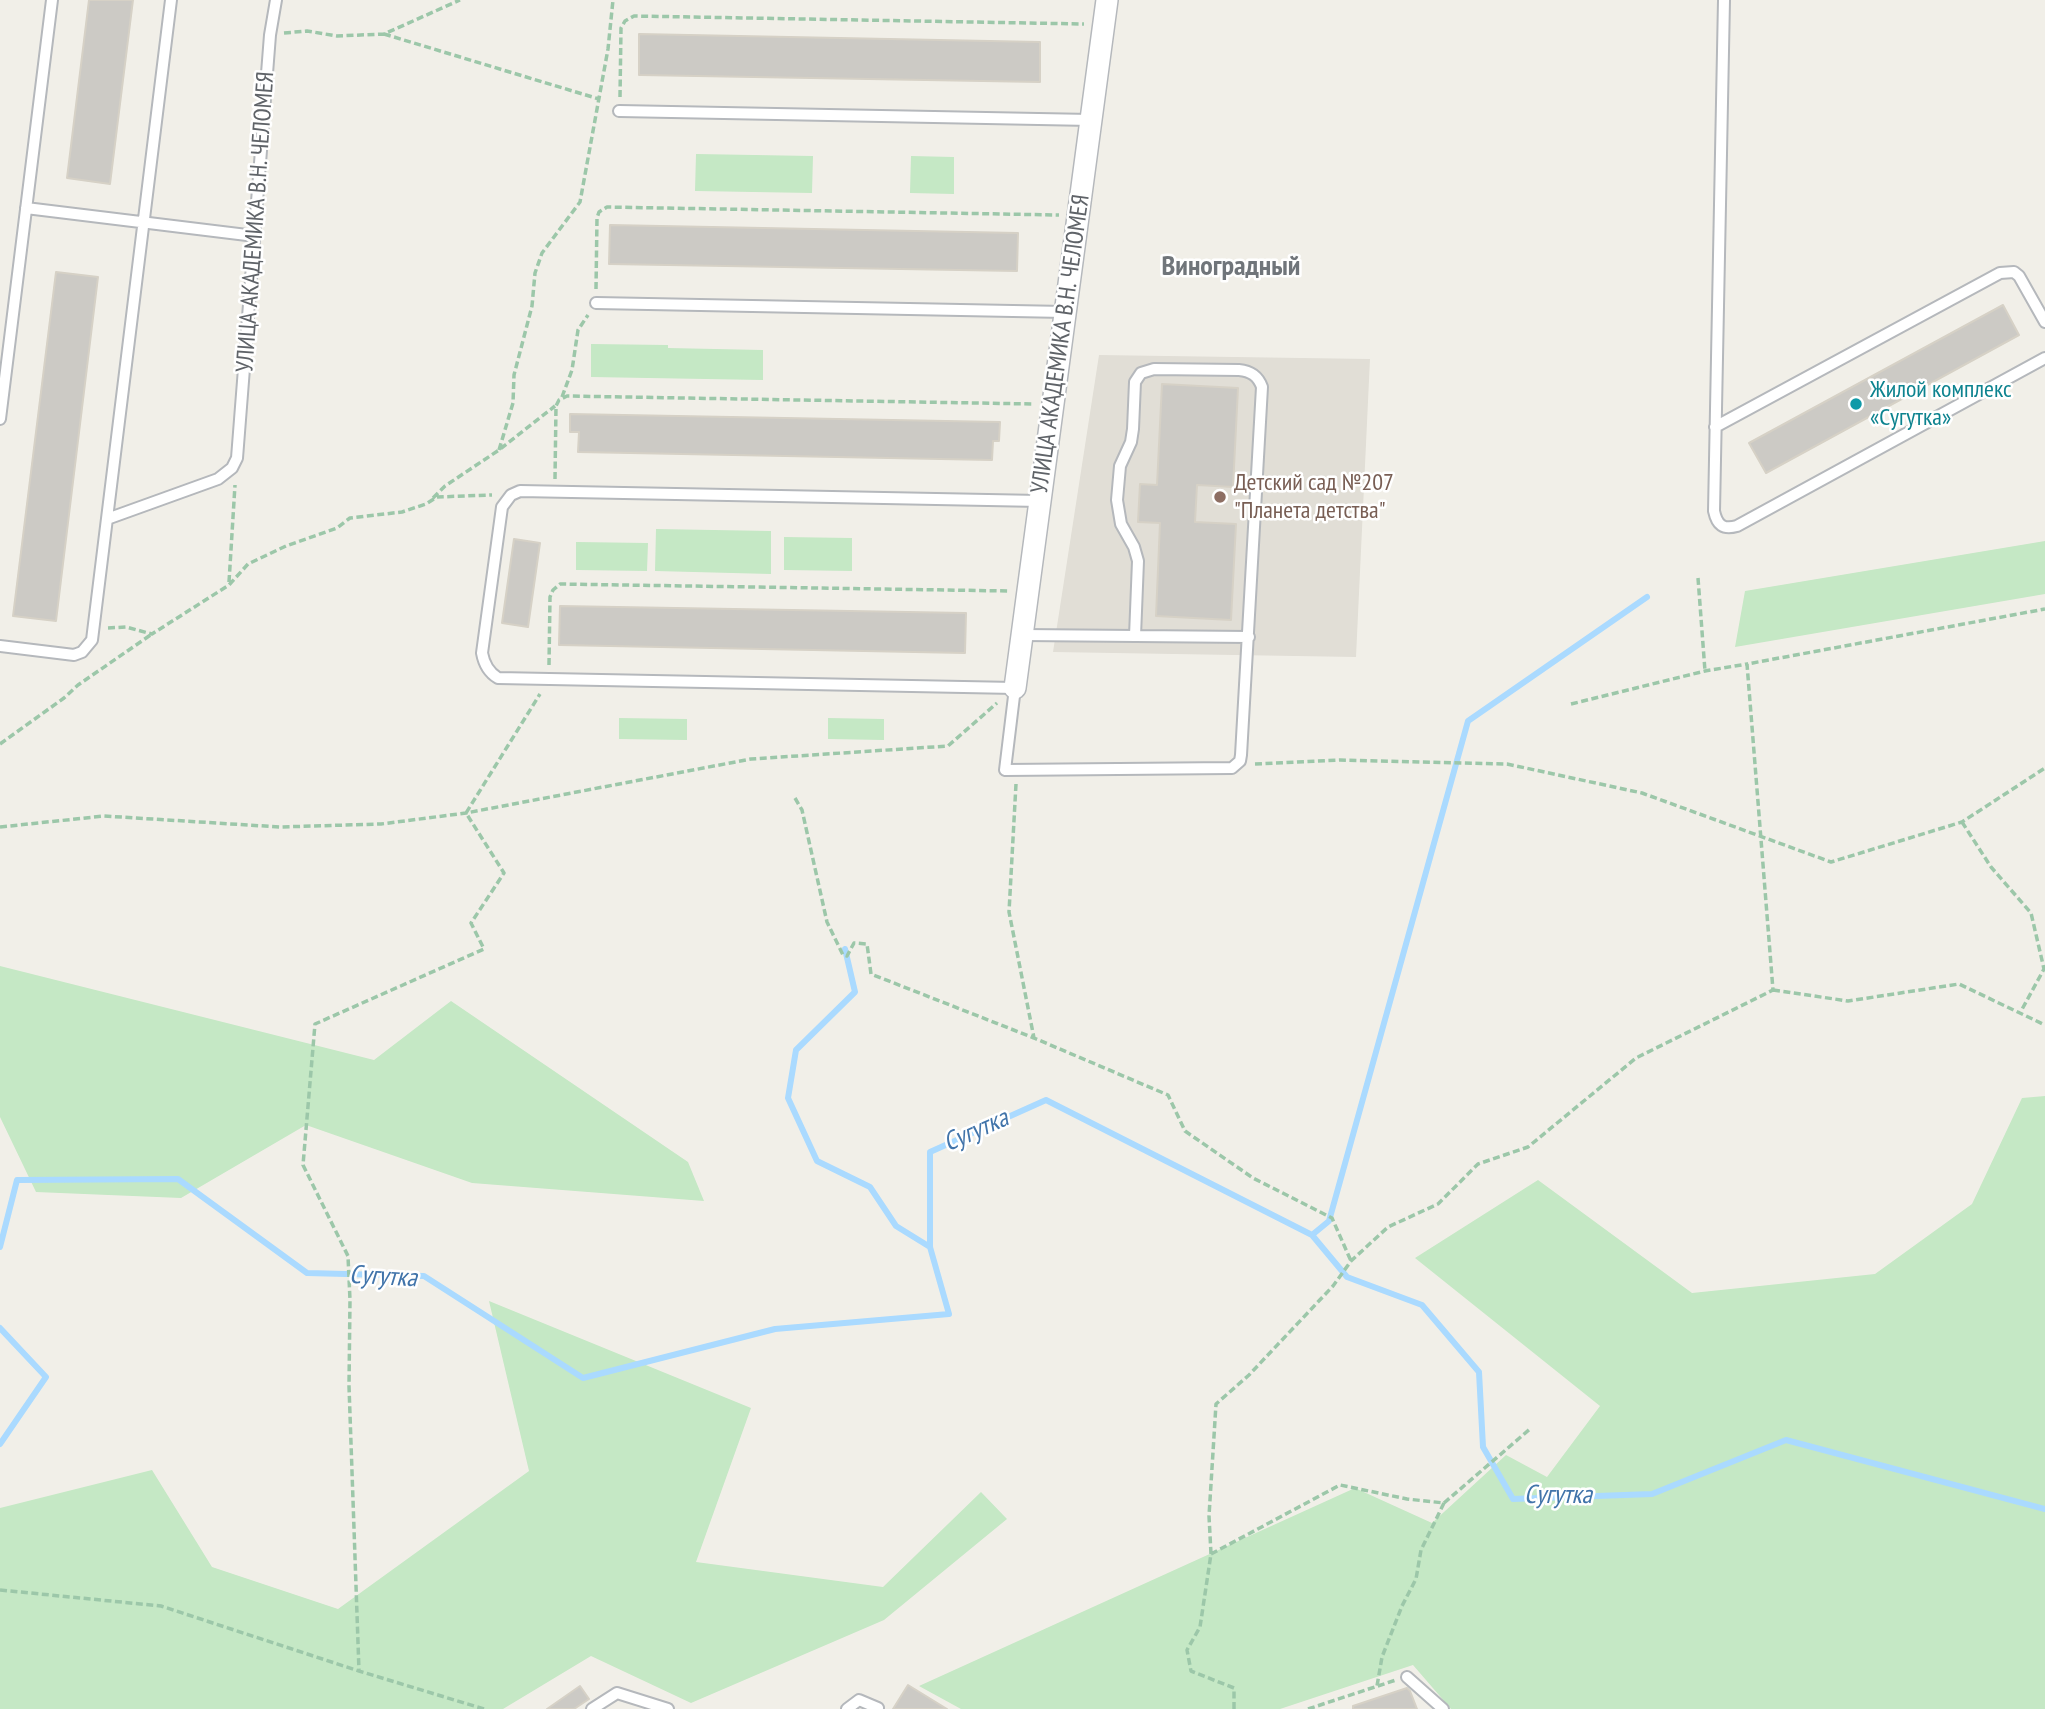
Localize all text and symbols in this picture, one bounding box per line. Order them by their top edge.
street label: УЛИЦА АКАДЕМИКА В.Н. ЧЕЛОМЕЯ [231,71,281,373]
street label: УЛИЦА АКАДЕМИКА В.Н. ЧЕЛОМЕЯ [1026,193,1096,495]
district label: Виноградный [1162,250,1300,284]
place label: Жилой комплекс «Сугутка» [1870,376,2012,432]
marker: Жилой комплекс «Сугутка» [1848,396,1864,412]
place label: Детский сад №207 "Планета детства" [1234,469,1394,525]
marker: Детский сад №207 "Планета детства" [1212,489,1228,505]
water label: Сугутка [939,1103,1013,1159]
water label: Сугутка [348,1260,418,1294]
water label: Сугутка [1524,1480,1592,1512]

